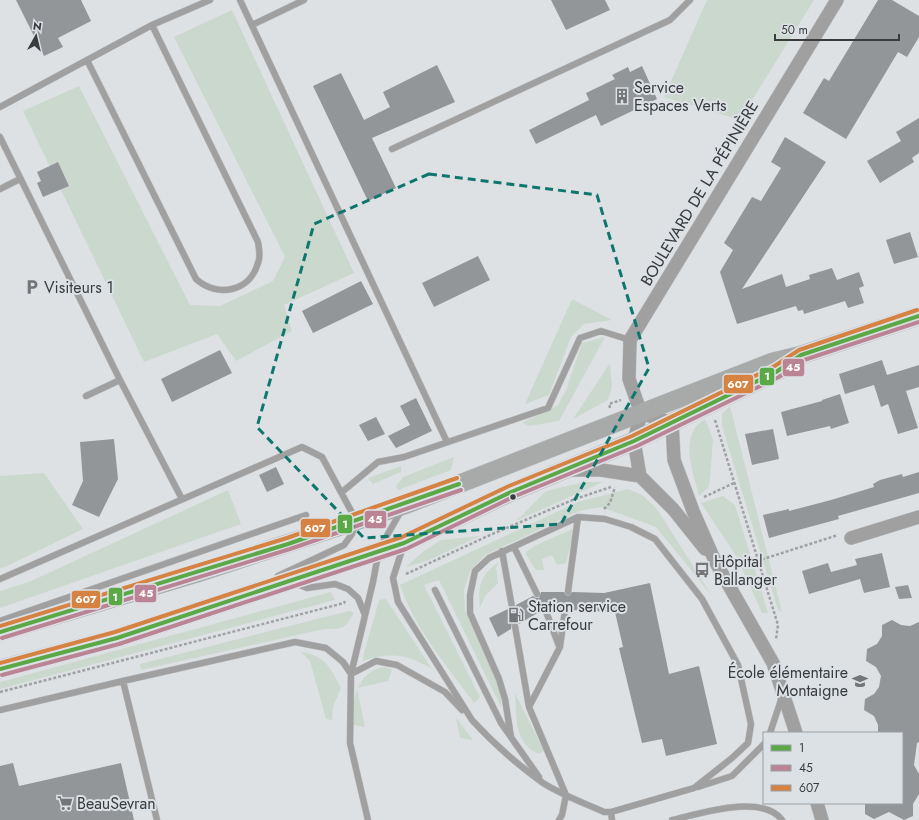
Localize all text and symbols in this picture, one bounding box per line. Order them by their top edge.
north arrow [16,16,56,56]
scale bar [775,16,899,42]
text: N [32,18,43,35]
text: 50 m [781,21,808,39]
place label: Service Espaces Verts [634,76,727,117]
building icon: Service Espaces Verts [613,87,631,105]
street label: BOULEVARD DE LA PÉPINIÈRE [635,96,764,290]
place label: Visiteurs 1 [44,276,114,299]
parking icon: Visiteurs 1 [23,278,41,296]
line badge: 45 [782,358,805,377]
text: 45 [786,359,800,375]
line badge: 1 [759,367,775,386]
text: 1 [764,368,770,384]
line badge: 607 [723,374,754,394]
text: 607 [727,376,749,392]
unlabelled marker [508,492,518,502]
line badge: 45 [364,510,387,529]
text: 45 [368,511,382,527]
line badge: 1 [337,514,353,534]
text: 1 [342,516,348,532]
line badge: 607 [300,518,331,538]
text: 607 [304,520,326,536]
place label: Hôpital Ballanger [714,550,777,591]
bus stop icon: Hôpital Ballanger [693,561,711,579]
line badge: 45 [134,584,157,603]
text: 45 [139,585,153,601]
line badge: 1 [108,587,123,606]
text: 1 [112,589,118,605]
line badge: 607 [71,590,101,609]
text: 607 [75,591,97,607]
place label: Station service Carrefour [528,595,626,636]
fuel station icon: Station service Carrefour [507,606,525,624]
place label: École élémentaire Montaigne [728,661,848,702]
school or university icon: École élémentaire Montaigne [851,672,869,690]
legend [763,732,903,804]
text: 1 [799,739,804,757]
text: 45 [799,759,813,777]
text: 607 [799,779,820,797]
place label: BeauSevran [77,792,156,815]
supermarket icon: BeauSevran [56,794,74,812]

